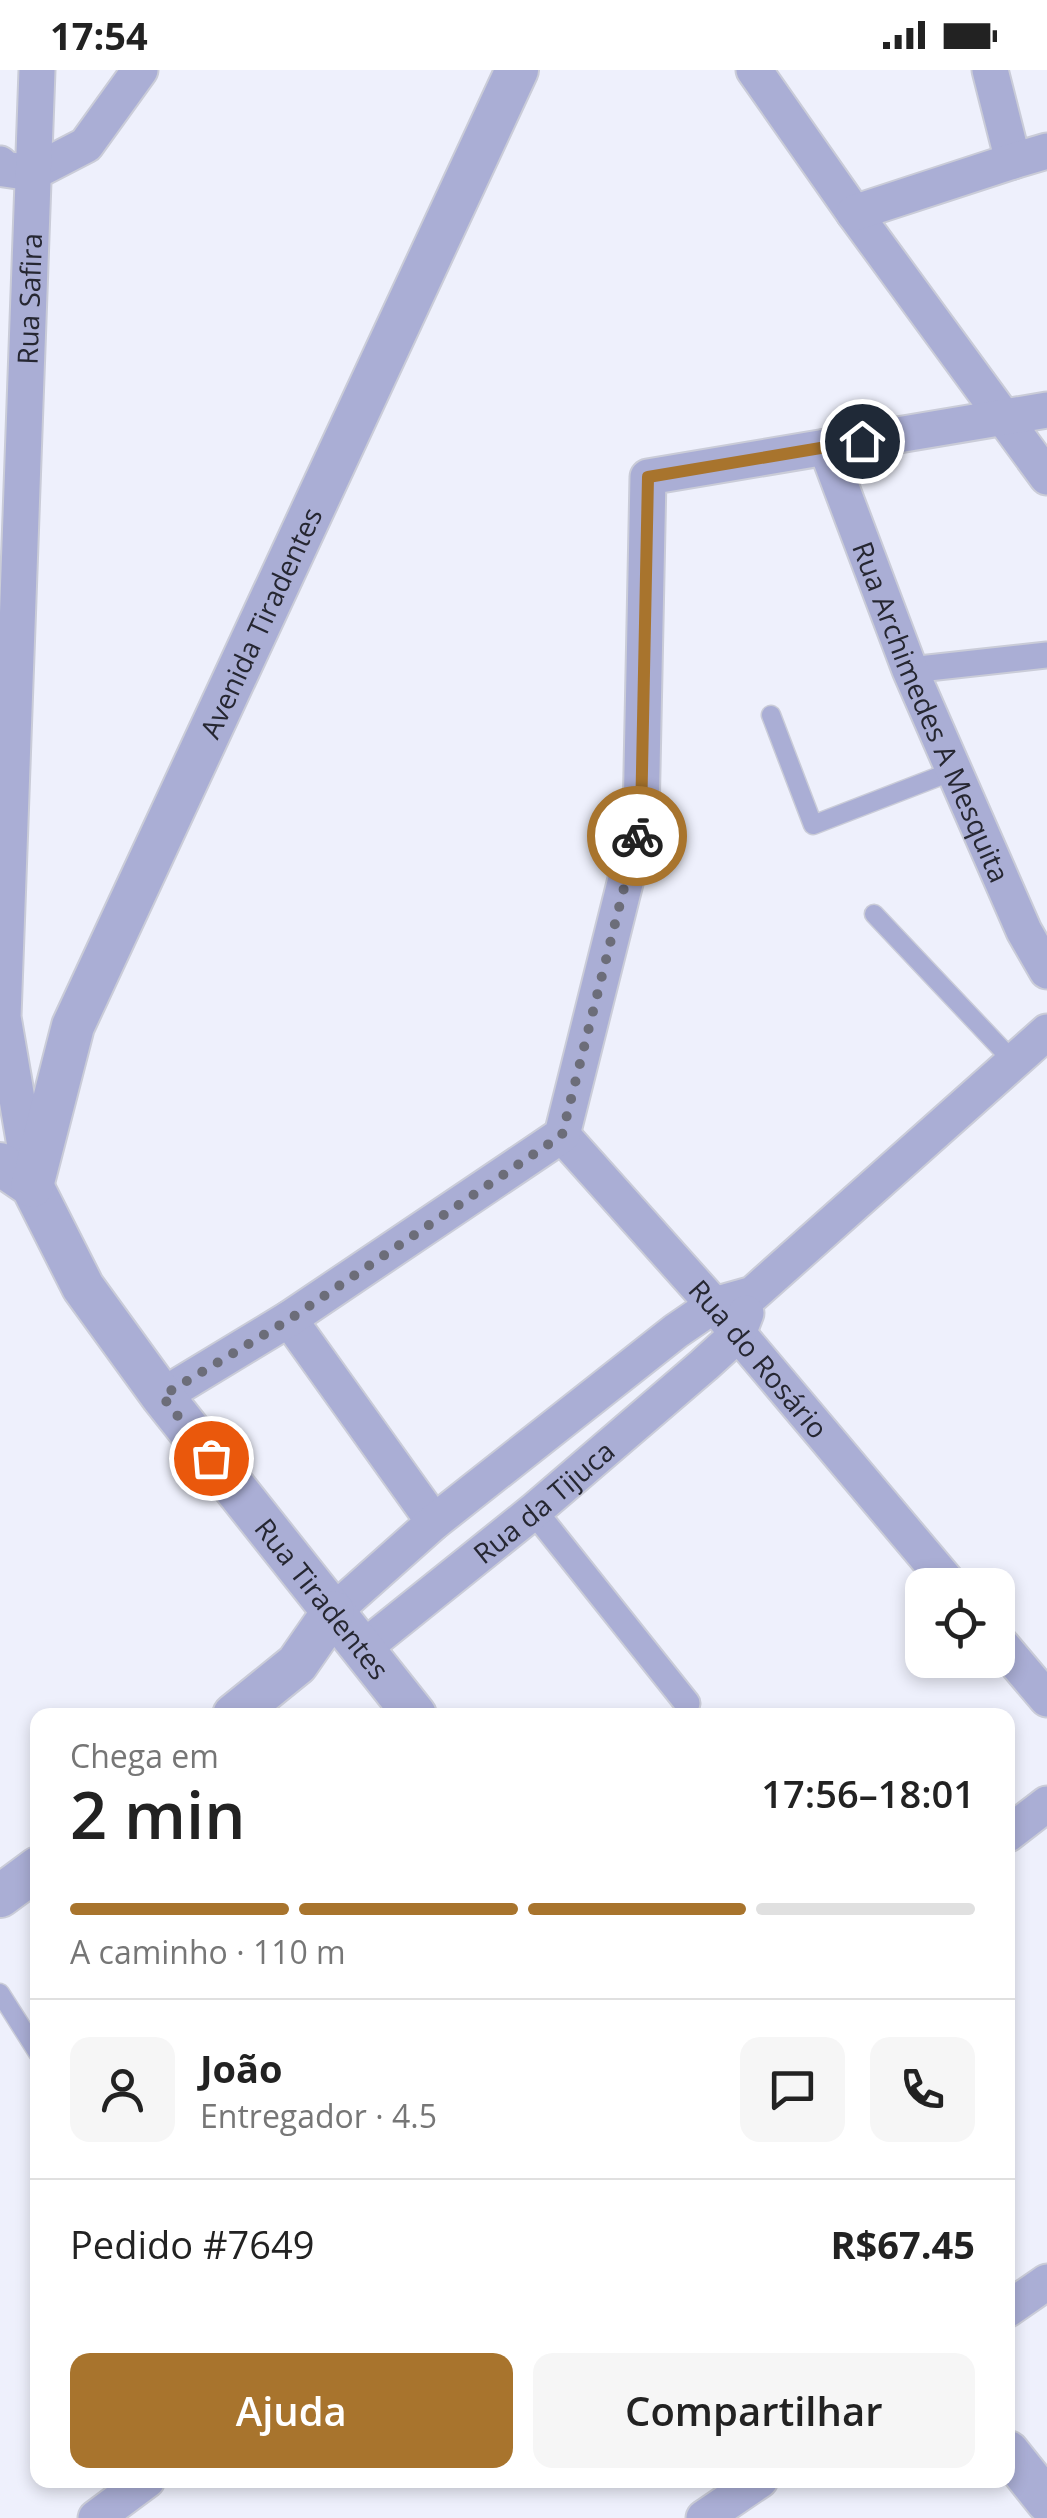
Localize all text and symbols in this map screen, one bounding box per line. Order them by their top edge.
text: 17:54 [50,9,148,61]
street label: Rua Safira [7,232,50,365]
pin [820,399,905,484]
icon: home [835,414,890,469]
street label: Avenida Tiradentes [190,501,330,744]
street label: Rua Archimedes A Mesquita [844,536,1019,888]
courier [587,786,687,886]
icon: bike [610,809,665,864]
street label: Rua do Rosário [681,1271,837,1446]
pin [169,1416,254,1501]
icon: bag [184,1431,239,1486]
street label: Rua da Tijuca [465,1432,622,1572]
street label: Rua Tiradentes [247,1510,398,1687]
map controls [905,1568,1015,1678]
button: locate [905,1568,1015,1678]
text: Chega em [70,1734,219,1777]
text: 17:56–18:01 [761,1767,975,1819]
text: 2 min [70,1770,245,1858]
text: A caminho · 110 m [70,1930,346,1973]
button: person [70,2037,175,2142]
button: chat [740,2037,845,2142]
button: phone [870,2037,975,2142]
text: João [200,2042,283,2094]
text: Entregador · 4.5 [200,2094,437,2137]
text: Pedido #7649 [70,2218,314,2270]
text: R$67.45 [830,2218,975,2270]
button: Ajuda [70,2353,513,2468]
button: Compartilhar [533,2353,975,2468]

